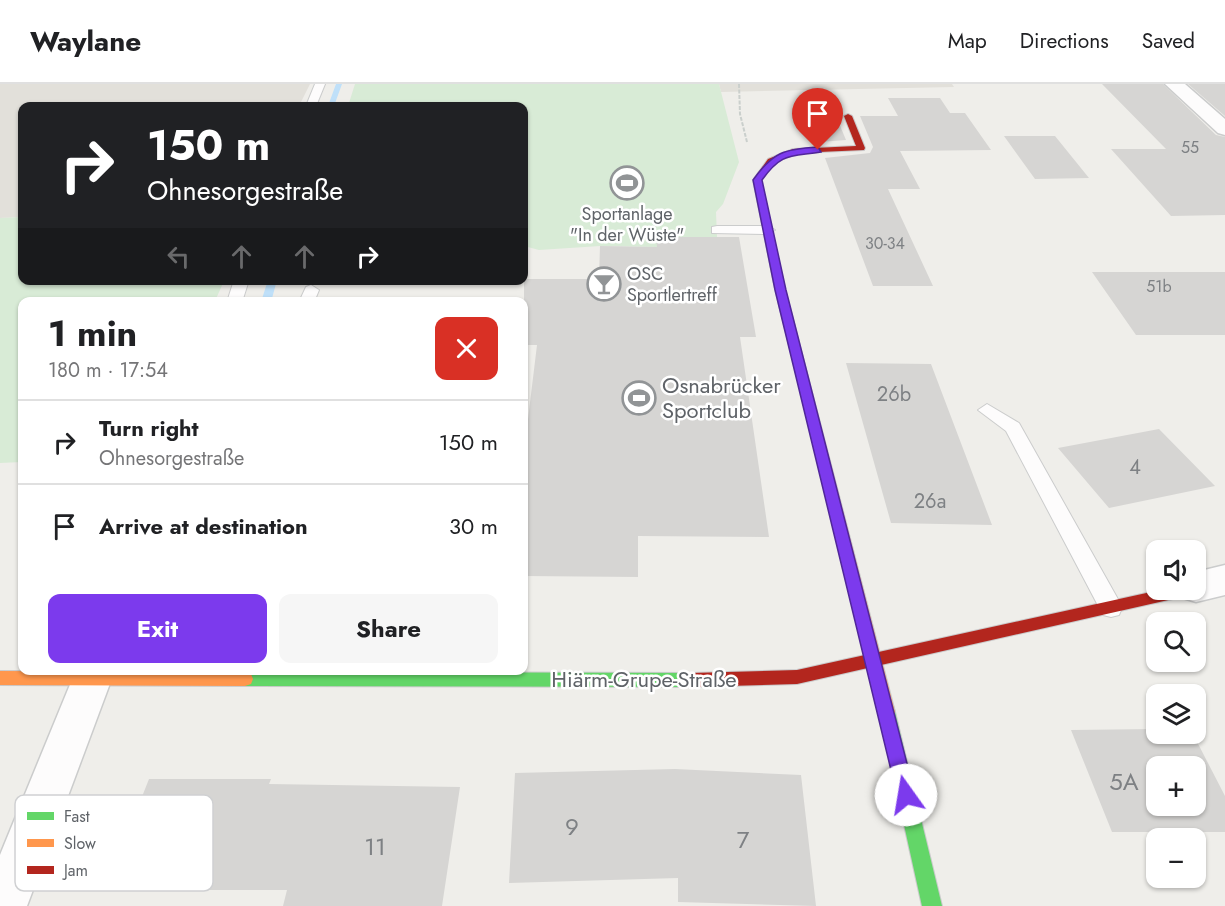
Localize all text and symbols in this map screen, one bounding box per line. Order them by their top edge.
text: Waylane [30,21,141,62]
text: Map [948,26,987,56]
text: Directions [1020,26,1109,56]
text: Saved [1142,26,1195,56]
pin [792,88,843,150]
icon: arrive [801,97,834,130]
text: 150 m [147,115,270,176]
icon: right [48,126,126,204]
house number: 55 [1181,136,1199,159]
sports icon: Sportanlage "In der Wüste" [609,165,645,201]
text: Ohnesorgestraße [147,171,343,210]
place label: Sportanlage "In der Wüste" [570,201,684,248]
house number: 30-34 [865,232,905,255]
icon: left [162,240,195,273]
icon: ahead [225,240,258,273]
icon: ahead [288,240,321,273]
icon: right [351,240,384,273]
place label: OSC Sportlertreff [627,261,718,308]
bar icon: OSC Sportlertreff [586,266,622,302]
house number: 51b [1146,275,1172,298]
text: 1 min [48,307,137,359]
button: close [435,317,498,380]
text: 180 m · 17:54 [48,356,168,385]
place label: Osnabrücker Sportclub [662,369,781,426]
sports icon: Osnabrücker Sportclub [621,380,657,416]
house number: 26b [877,380,911,409]
text: Turn right [99,412,199,444]
icon: right [48,426,81,459]
text: 150 m [439,426,498,458]
text: Ohnesorgestraße [99,444,244,473]
house number: 4 [1129,453,1141,482]
house number: 26a [914,487,946,516]
icon: arrive [48,510,81,543]
text: Arrive at destination [99,510,308,542]
text: 30 m [449,510,498,542]
map controls [1146,540,1206,888]
button: sound [1146,540,1206,600]
button: Exit [48,594,267,663]
button: Share [279,594,498,663]
button: search [1146,612,1206,672]
street label: Hiärm-Grupe-Straße [551,663,737,695]
button: layers [1146,684,1206,744]
button: + [1146,756,1206,816]
position arrow [874,763,938,827]
house number: 5A [1109,764,1139,799]
legend [15,795,213,891]
text: Fast [64,805,90,828]
house number: 9 [565,809,579,844]
house number: 7 [737,822,750,857]
button: − [1146,828,1206,888]
house number: 11 [364,829,386,864]
text: Slow [64,832,96,855]
text: Jam [62,859,88,882]

